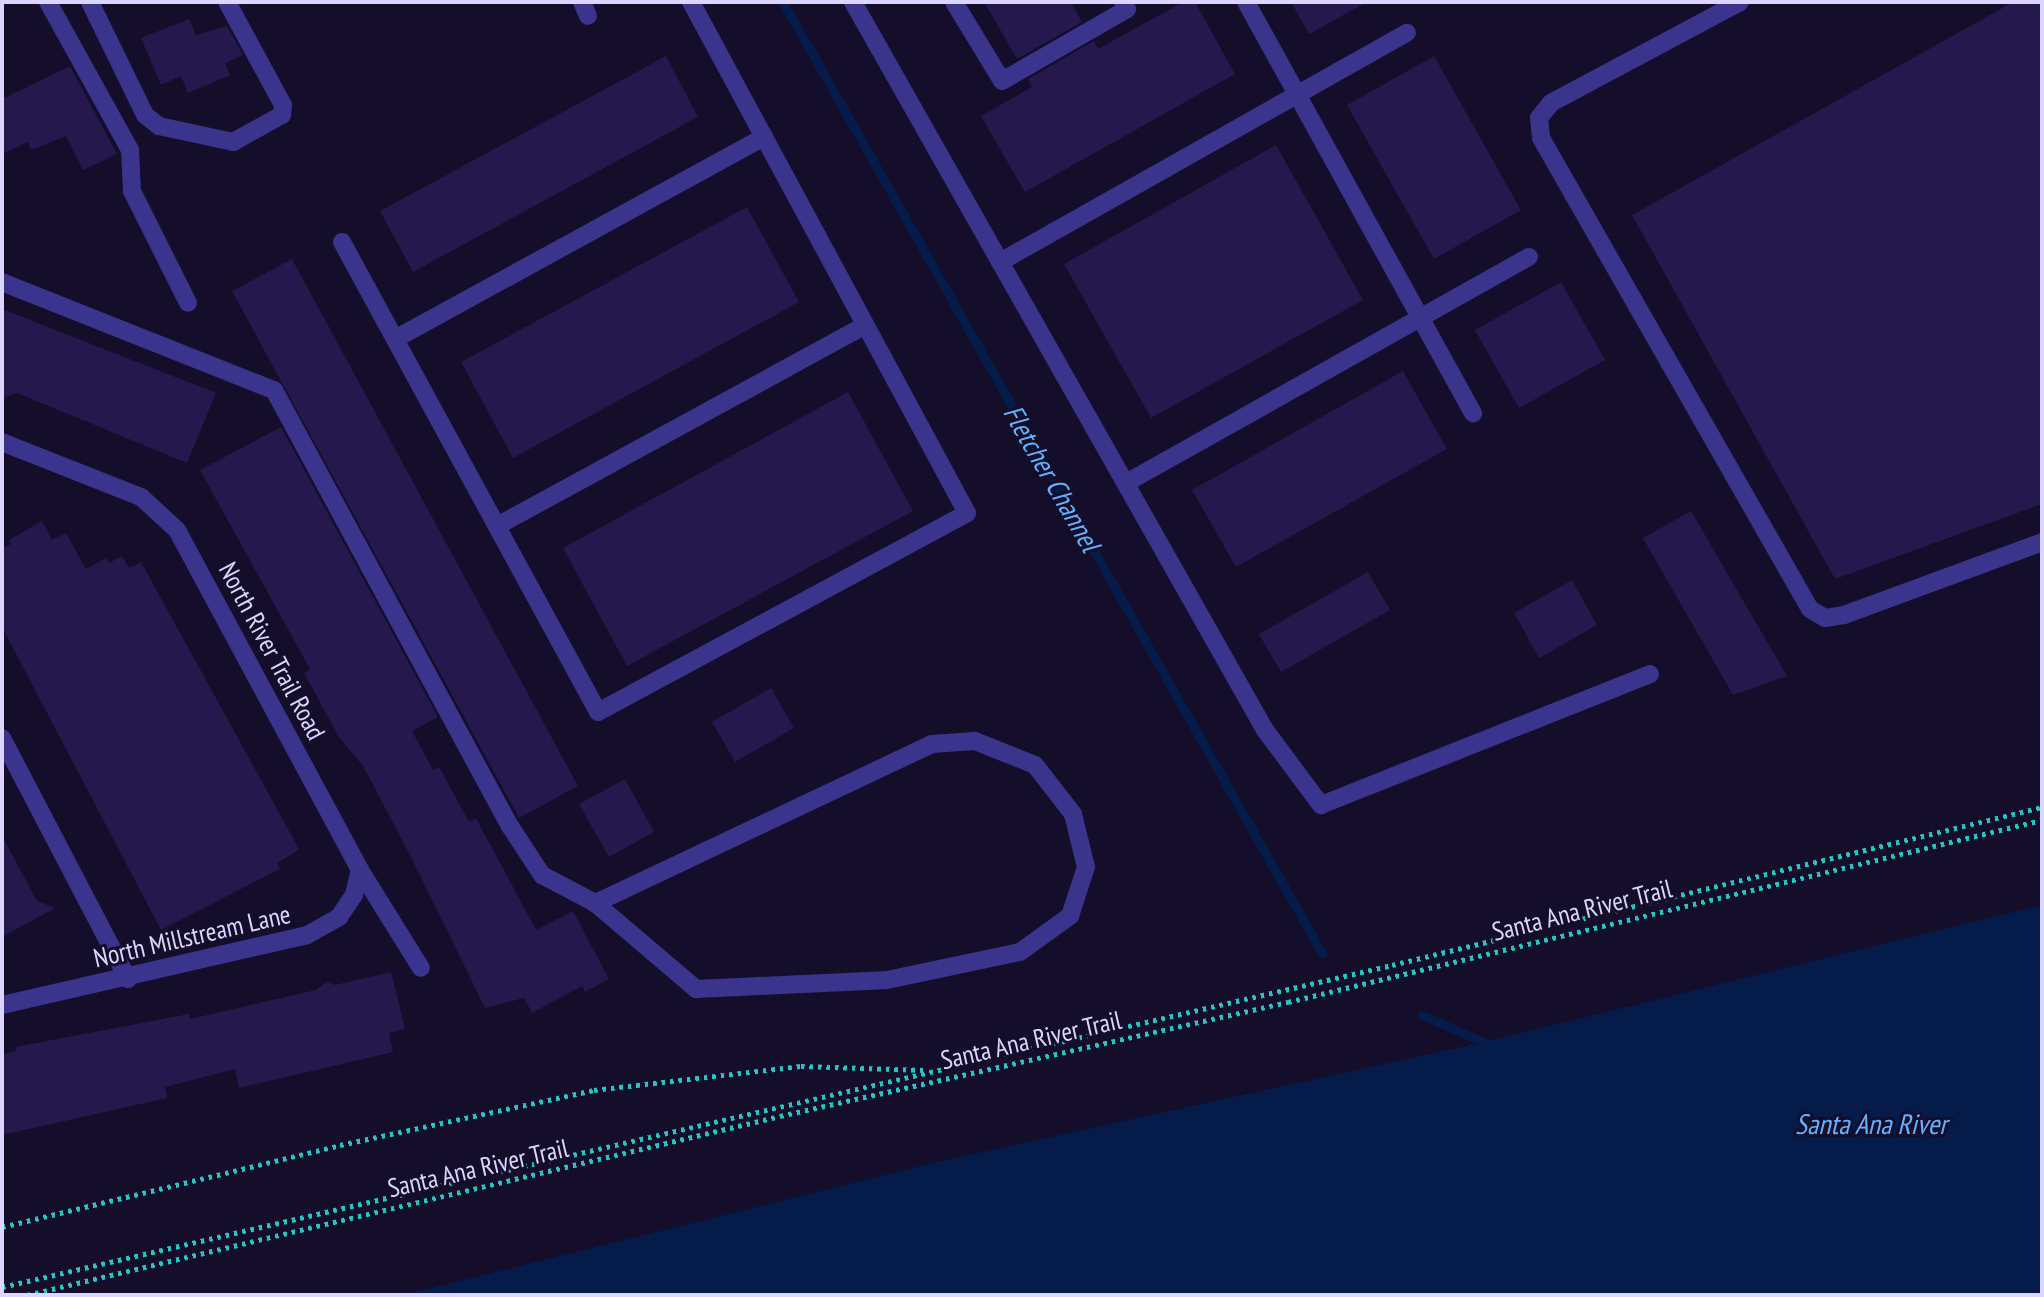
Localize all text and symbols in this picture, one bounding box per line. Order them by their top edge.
water label: Fletcher Channel [997,399,1107,557]
street label: North River Trail Road [212,557,332,745]
street label: Santa Ana River Trail [1488,872,1676,948]
street label: North Millstream Lane [91,898,293,974]
street label: Santa Ana River Trail [937,1004,1125,1076]
water label: Santa Ana River [1795,1107,1947,1141]
street label: Santa Ana River Trail [384,1132,572,1204]

